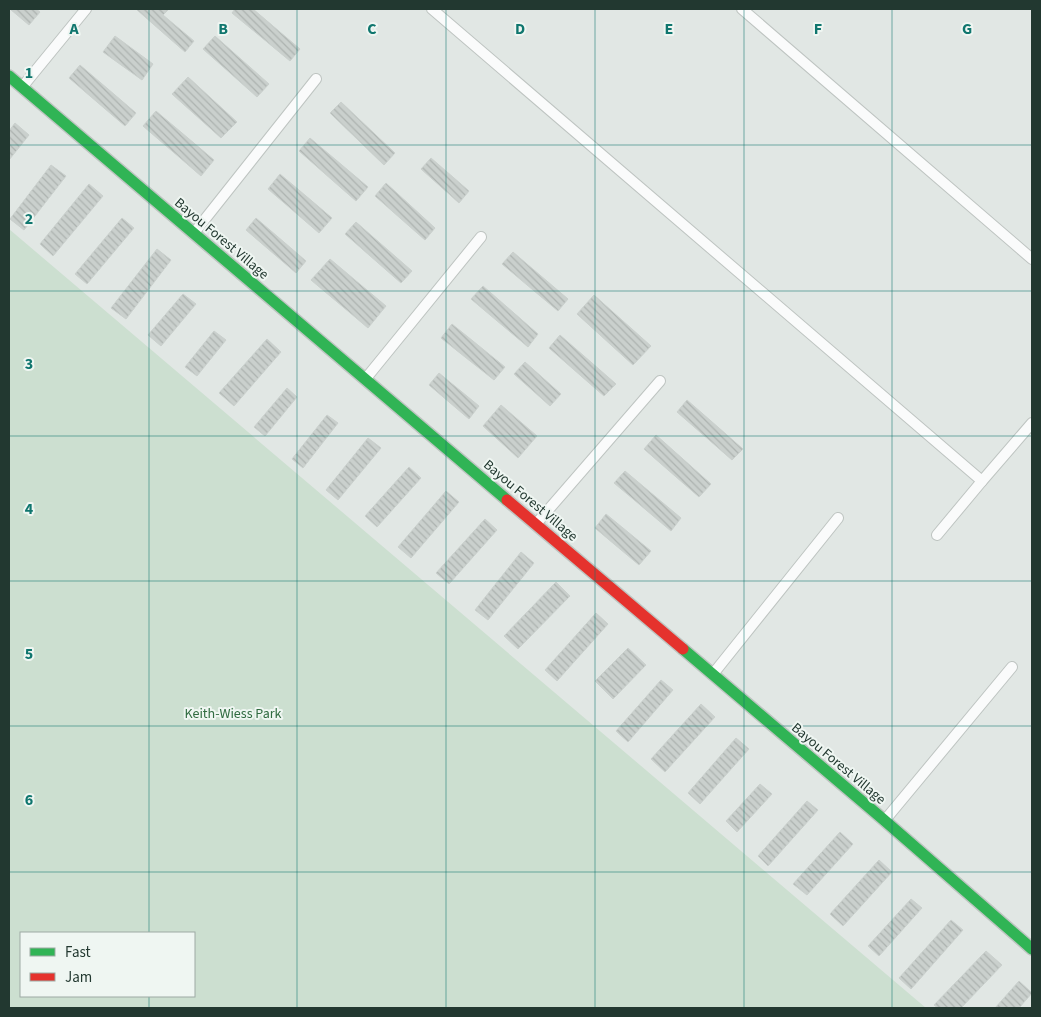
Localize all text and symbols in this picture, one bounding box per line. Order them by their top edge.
text: A [68,18,79,40]
text: B [218,18,228,40]
text: C [367,18,377,40]
text: D [515,18,525,40]
text: E [665,18,673,40]
text: F [814,18,822,40]
text: G [962,18,972,40]
text: 1 [25,62,33,84]
street label: Bayou Forest Village [170,193,273,284]
text: 2 [25,208,33,230]
text: 3 [25,353,33,375]
street label: Bayou Forest Village [479,455,582,546]
text: 4 [25,498,34,520]
text: 5 [25,643,33,665]
park label: Keith-Wiess Park [184,704,282,724]
street label: Bayou Forest Village [787,718,890,809]
text: 6 [25,789,33,811]
legend [20,932,195,997]
text: Fast [65,942,91,963]
text: Jam [65,967,92,988]

